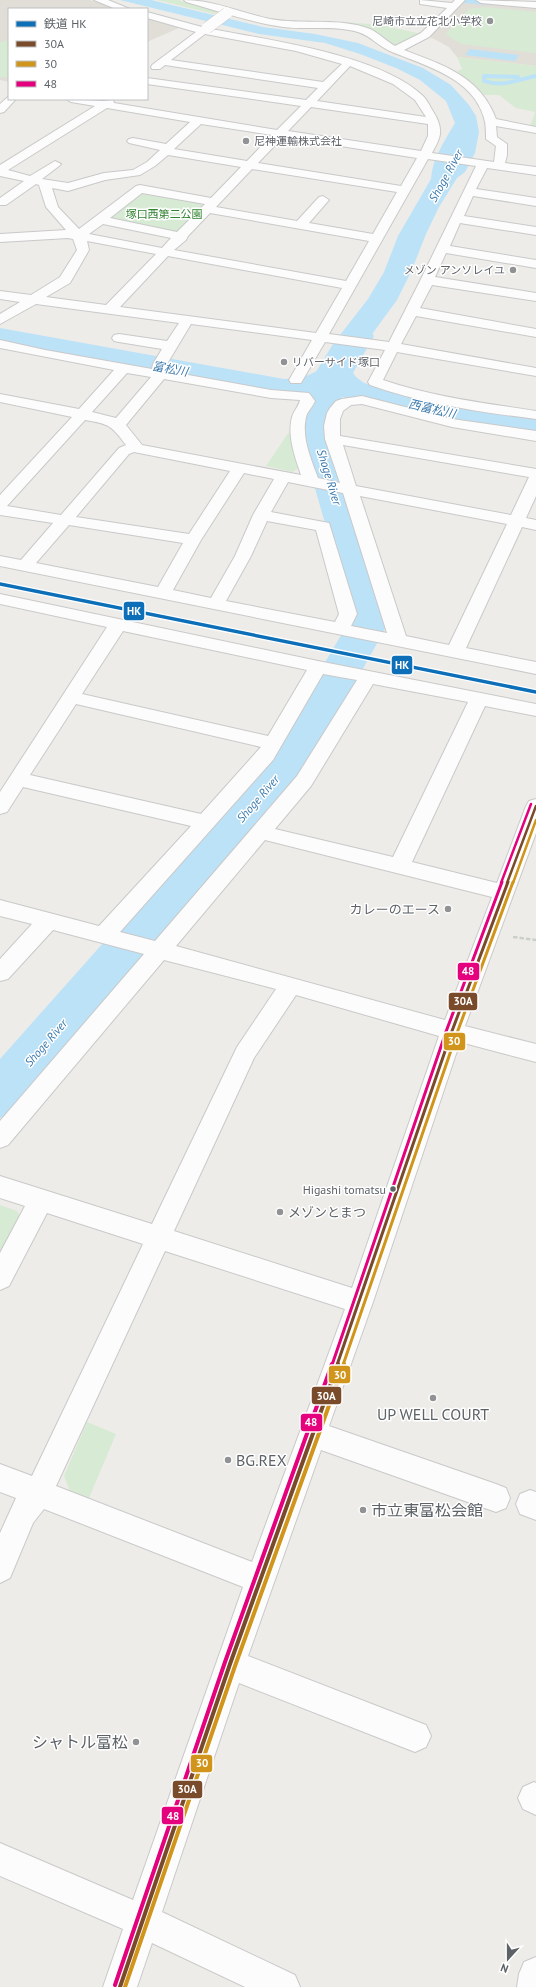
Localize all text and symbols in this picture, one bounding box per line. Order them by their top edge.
legend [8,8,148,100]
place label: 尼崎市立立花北小学校 [372,14,482,28]
text: 鉄道 HK [44,16,87,31]
marker: 尼崎市立立花北小学校 [485,16,495,26]
text: 30A [44,36,64,51]
text: 30 [44,56,58,71]
text: 48 [44,76,57,91]
place label: 尼神運輸株式会社 [254,134,342,148]
marker: 尼神運輸株式会社 [241,136,251,146]
water label: Shoge River [425,146,467,205]
park label: 塚口西第二公園 [126,207,203,221]
place label: メゾン アンソレイユ [404,263,505,277]
marker: メゾン アンソレイユ [508,265,518,275]
place label: リバーサイド塚口 [292,355,380,369]
marker: リバーサイド塚口 [279,357,289,367]
water label: 富松川 [151,358,191,379]
water label: 西富松川 [407,396,459,422]
water label: Shoge River [314,447,345,508]
line badge: HK [123,601,145,621]
text: HK [127,604,141,618]
line badge: HK [391,655,413,675]
text: HK [395,658,409,672]
water label: Shoge River [233,771,283,825]
place label: カレーのエース [350,901,440,918]
marker: カレーのエース [443,904,453,914]
line badge: 48 [457,962,480,981]
text: 48 [462,964,474,978]
line badge: 30A [448,992,478,1011]
text: 30A [453,994,473,1008]
water label: Shoge River [21,1015,71,1069]
line badge: 30 [443,1032,466,1051]
text: 30 [448,1034,460,1048]
place label: Higashi tomatsu [303,1182,386,1197]
marker: Higashi tomatsu [388,1184,398,1194]
place label: メゾンとまつ [288,1204,366,1221]
marker: メゾンとまつ [275,1207,285,1217]
line badge: 30 [328,1365,351,1384]
text: 30 [334,1368,346,1382]
line badge: 30A [311,1386,342,1405]
text: 30A [316,1389,336,1403]
marker: UP WELL COURT [428,1393,438,1403]
place label: UP WELL COURT [377,1404,489,1424]
line badge: 48 [300,1413,323,1432]
text: 48 [305,1415,317,1429]
place label: BG.REX [236,1450,287,1470]
marker: BG.REX [223,1455,233,1465]
place label: 市立東富松会館 [371,1500,483,1520]
marker: 市立東富松会館 [358,1505,368,1515]
place label: シャトル富松 [32,1732,128,1752]
marker: シャトル富松 [131,1737,141,1747]
line badge: 30 [190,1754,213,1773]
text: 30 [196,1756,208,1770]
line badge: 30A [172,1780,203,1799]
text: 30A [177,1782,197,1796]
line badge: 48 [161,1806,184,1825]
text: 48 [167,1809,179,1823]
north arrow [488,1939,528,1979]
text: N [499,1961,510,1976]

